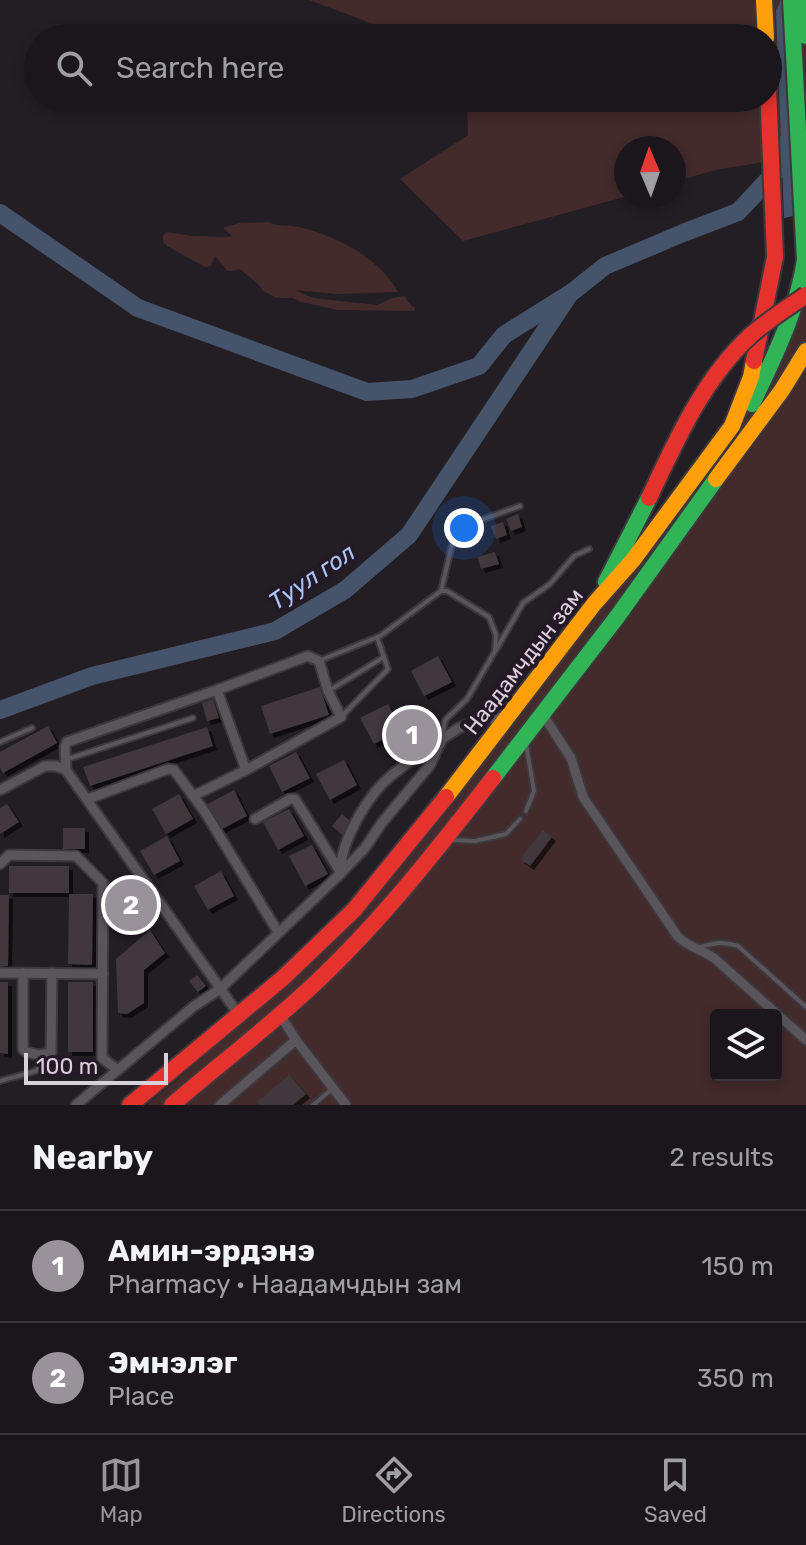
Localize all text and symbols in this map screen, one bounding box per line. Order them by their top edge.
search box [24,24,782,112]
icon: search [52,46,96,90]
text: Search here [116,50,284,86]
north arrow [614,136,686,208]
your location [444,508,484,548]
water label: Туул гол [264,538,360,616]
street label: Наадамчдын зам [458,583,589,740]
pin: 1 [386,705,438,765]
pin: 2 [105,875,157,935]
map controls [710,1009,782,1081]
button: layers [710,1009,782,1081]
scale bar [24,1049,168,1085]
text: 100 m [36,1053,98,1080]
text: Nearby [32,1137,153,1178]
text: 2 results [670,1142,774,1173]
text: Амин-эрдэнэ [108,1233,315,1269]
text: 1 [52,1251,64,1282]
text: 150 m [701,1251,774,1282]
text: Pharmacy · Наадамчдын зам [108,1269,462,1300]
text: Эмнэлэг [108,1345,238,1381]
text: 2 [50,1363,66,1394]
text: 350 m [697,1363,774,1394]
text: Place [108,1381,174,1412]
tab: Map [99,1453,143,1528]
tab: Directions [341,1453,446,1528]
tab: Saved [644,1453,707,1528]

